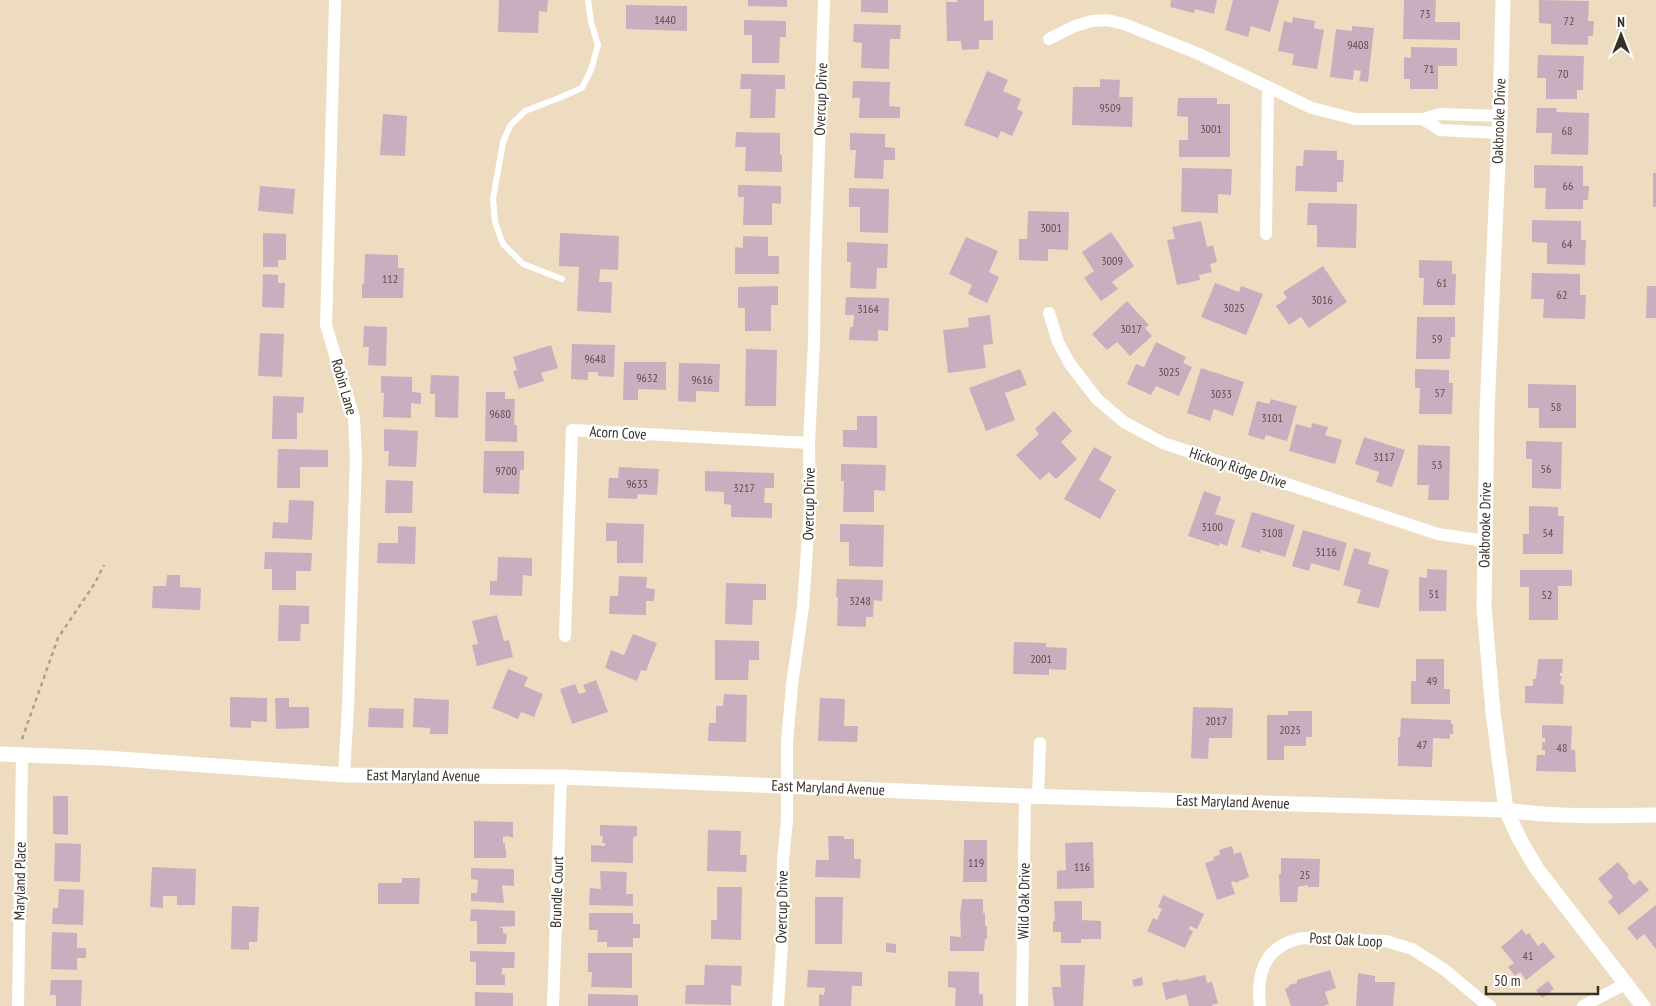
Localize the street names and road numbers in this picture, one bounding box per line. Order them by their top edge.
street label: Overcup Drive [810,62,831,136]
street label: Oakbrooke Drive [1488,78,1509,164]
street label: Robin Lane [327,357,362,417]
street label: Acorn Cove [589,422,647,443]
street label: Hickory Ridge Drive [1187,443,1289,492]
street label: Overcup Drive [798,467,819,541]
street label: Oakbrooke Drive [1474,482,1495,568]
street label: East Maryland Avenue [366,765,480,785]
street label: East Maryland Avenue [771,776,885,799]
street label: East Maryland Avenue [1176,790,1290,813]
street label: Maryland Place [9,842,30,920]
street label: Brundle Court [546,856,567,928]
street label: Wild Oak Drive [1013,863,1034,939]
street label: Overcup Drive [771,870,792,944]
street label: Post Oak Loop [1309,928,1383,951]

